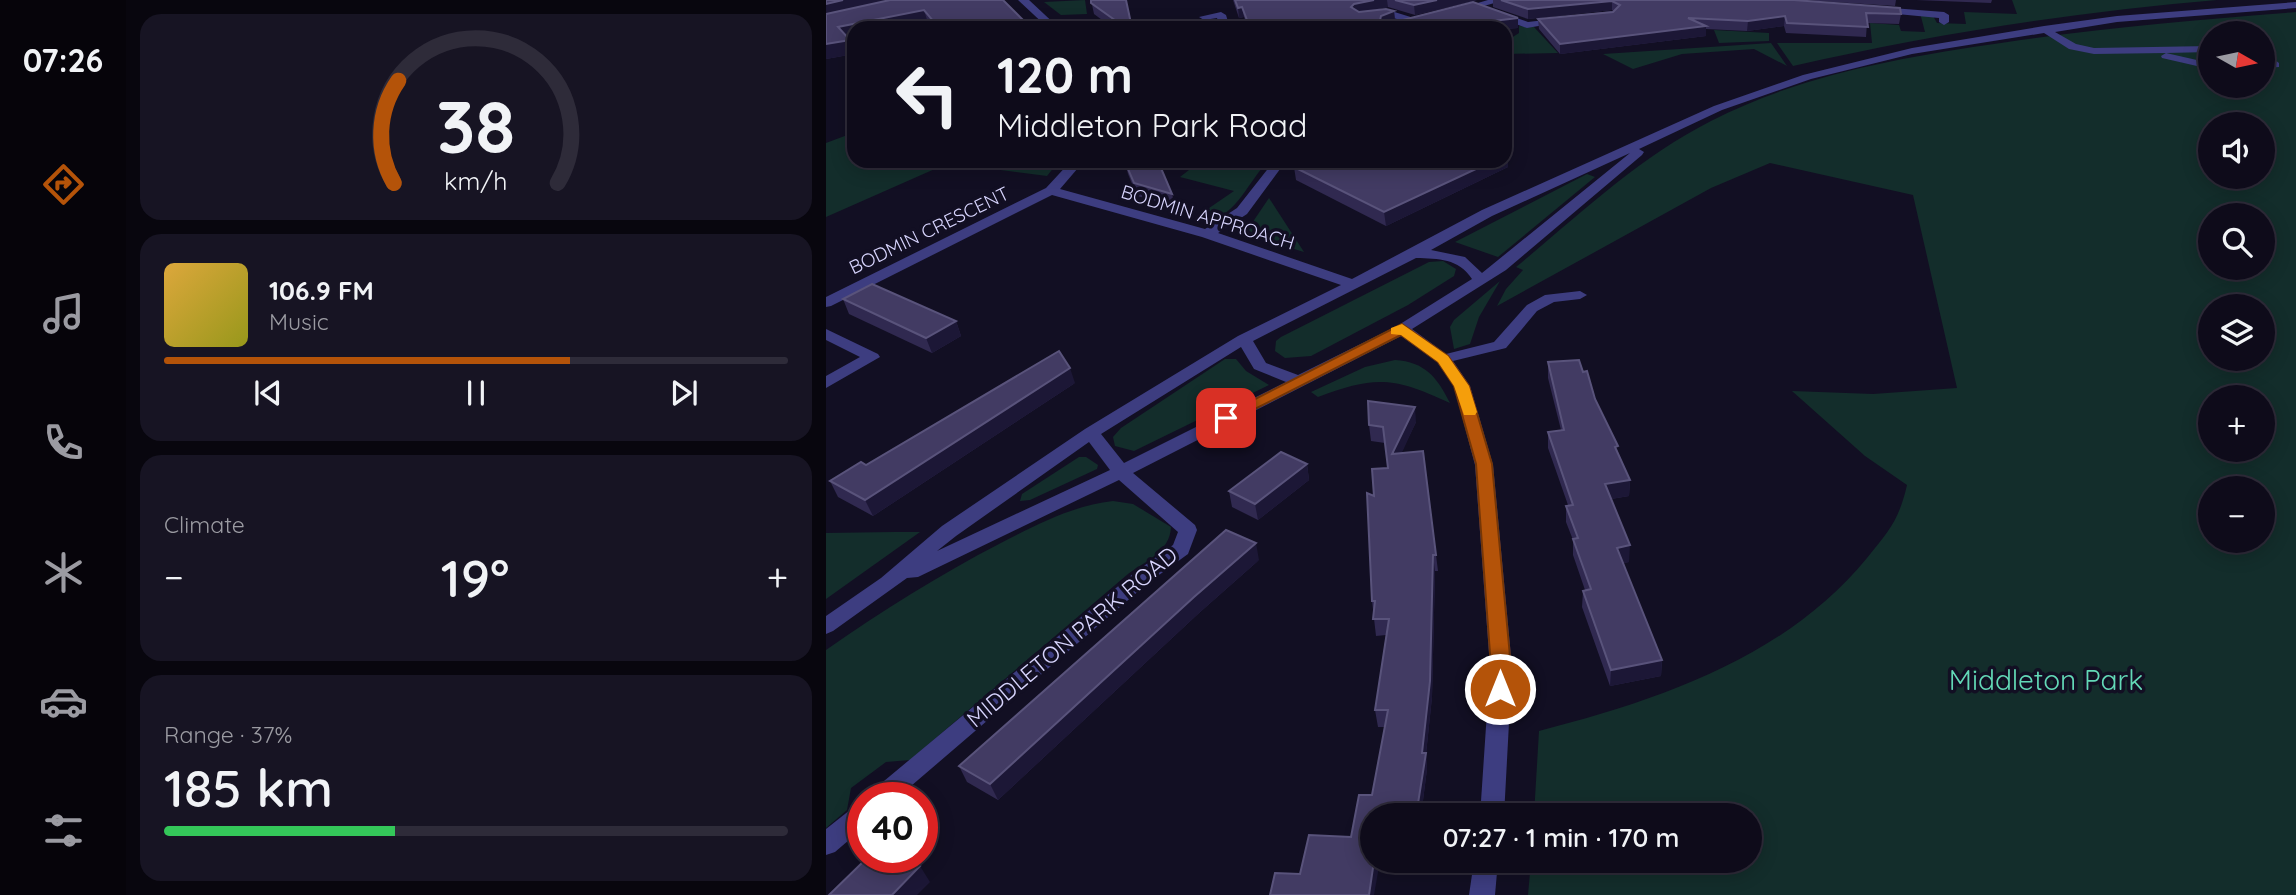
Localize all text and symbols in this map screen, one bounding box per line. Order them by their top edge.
north arrow [2198,21,2275,98]
map controls [2198,21,2275,553]
text: 07:26 [23,40,103,80]
text: 120 m [997,44,1133,105]
icon: left [882,49,973,140]
text: 38 [437,81,516,172]
text: Middleton Park Road [997,105,1307,145]
button: sound [2198,112,2275,189]
icon: directions [39,160,88,209]
text: km/h [444,165,508,196]
street label: BODMIN APPROACH [1118,179,1298,255]
street label: BODMIN CRESCENT [845,181,1013,279]
button: search [2198,203,2275,280]
text: 106.9 FM [269,274,374,307]
icon: music [39,289,88,338]
button: layers [2198,294,2275,371]
text: Music [269,307,329,336]
icon: previous [249,374,287,412]
icon: pause [457,374,495,412]
icon: next [665,374,703,412]
button: + [2198,385,2275,462]
pin [1196,388,1256,448]
icon: arrive [1207,399,1245,437]
icon: phone [39,418,88,467]
button: − [2198,476,2275,553]
text: Climate [164,510,245,539]
street label: MIDDLETON PARK ROAD [960,540,1183,733]
text: 19° [441,545,510,610]
icon: climate [39,548,88,597]
text: − [164,553,184,601]
text: + [767,553,788,601]
position arrow [1463,652,1537,726]
park label: Middleton Park [1949,662,2143,697]
icon: car [39,677,88,726]
text: Range · 37% [164,720,292,749]
text: 185 km [164,755,333,820]
speed limit sign: 40 [847,782,938,873]
icon: filters [39,806,88,855]
text: 07:27 · 1 min · 170 m [1443,821,1679,854]

